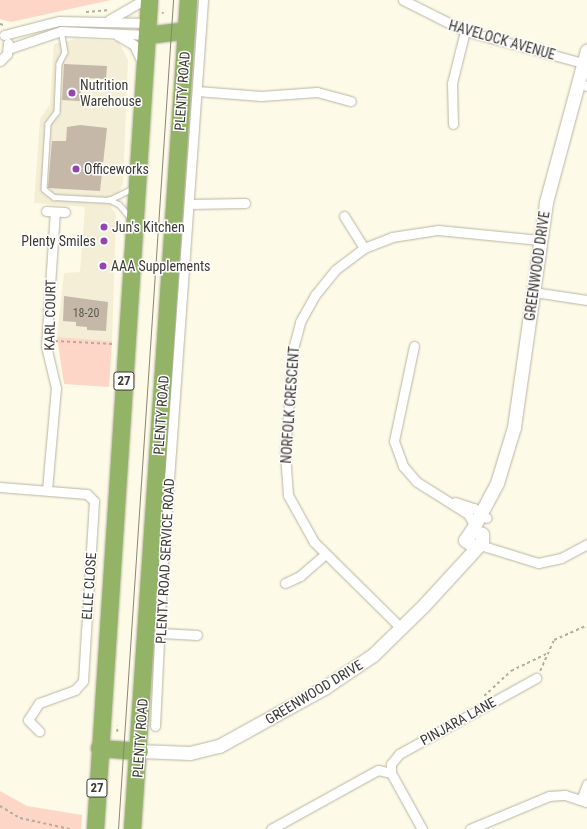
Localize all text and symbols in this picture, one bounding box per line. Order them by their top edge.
street label: HAVELOCK AVENUE [447,17,557,63]
street label: PLENTY ROAD [171,51,193,131]
place label: Nutrition Warehouse [80,77,141,110]
marker: Nutrition Warehouse [67,88,77,98]
place label: Officeworks [84,161,149,177]
marker: Officeworks [71,164,81,174]
street label: GREENWOOD DRIVE [521,210,553,322]
place label: Jun's Kitchen [112,219,185,235]
marker: Jun's Kitchen [99,222,109,232]
place label: Plenty Smiles [21,233,96,249]
marker: Plenty Smiles [99,236,109,246]
place label: AAA Supplements [111,258,210,274]
marker: AAA Supplements [98,261,108,271]
street label: KARL COURT [41,279,59,351]
house number: 18-20 [73,307,99,321]
street label: NORFOLK CRESCENT [278,346,302,464]
road number: 27 [113,370,135,392]
street label: PLENTY ROAD [150,375,172,455]
street label: PLENTY ROAD SERVICE ROAD [152,478,178,644]
street label: ELLE CLOSE [78,552,100,620]
street label: GREENWOOD DRIVE [262,656,366,728]
street label: PINJARA LANE [417,693,499,749]
street label: PLENTY ROAD [129,698,151,778]
road number: 27 [86,777,108,799]

